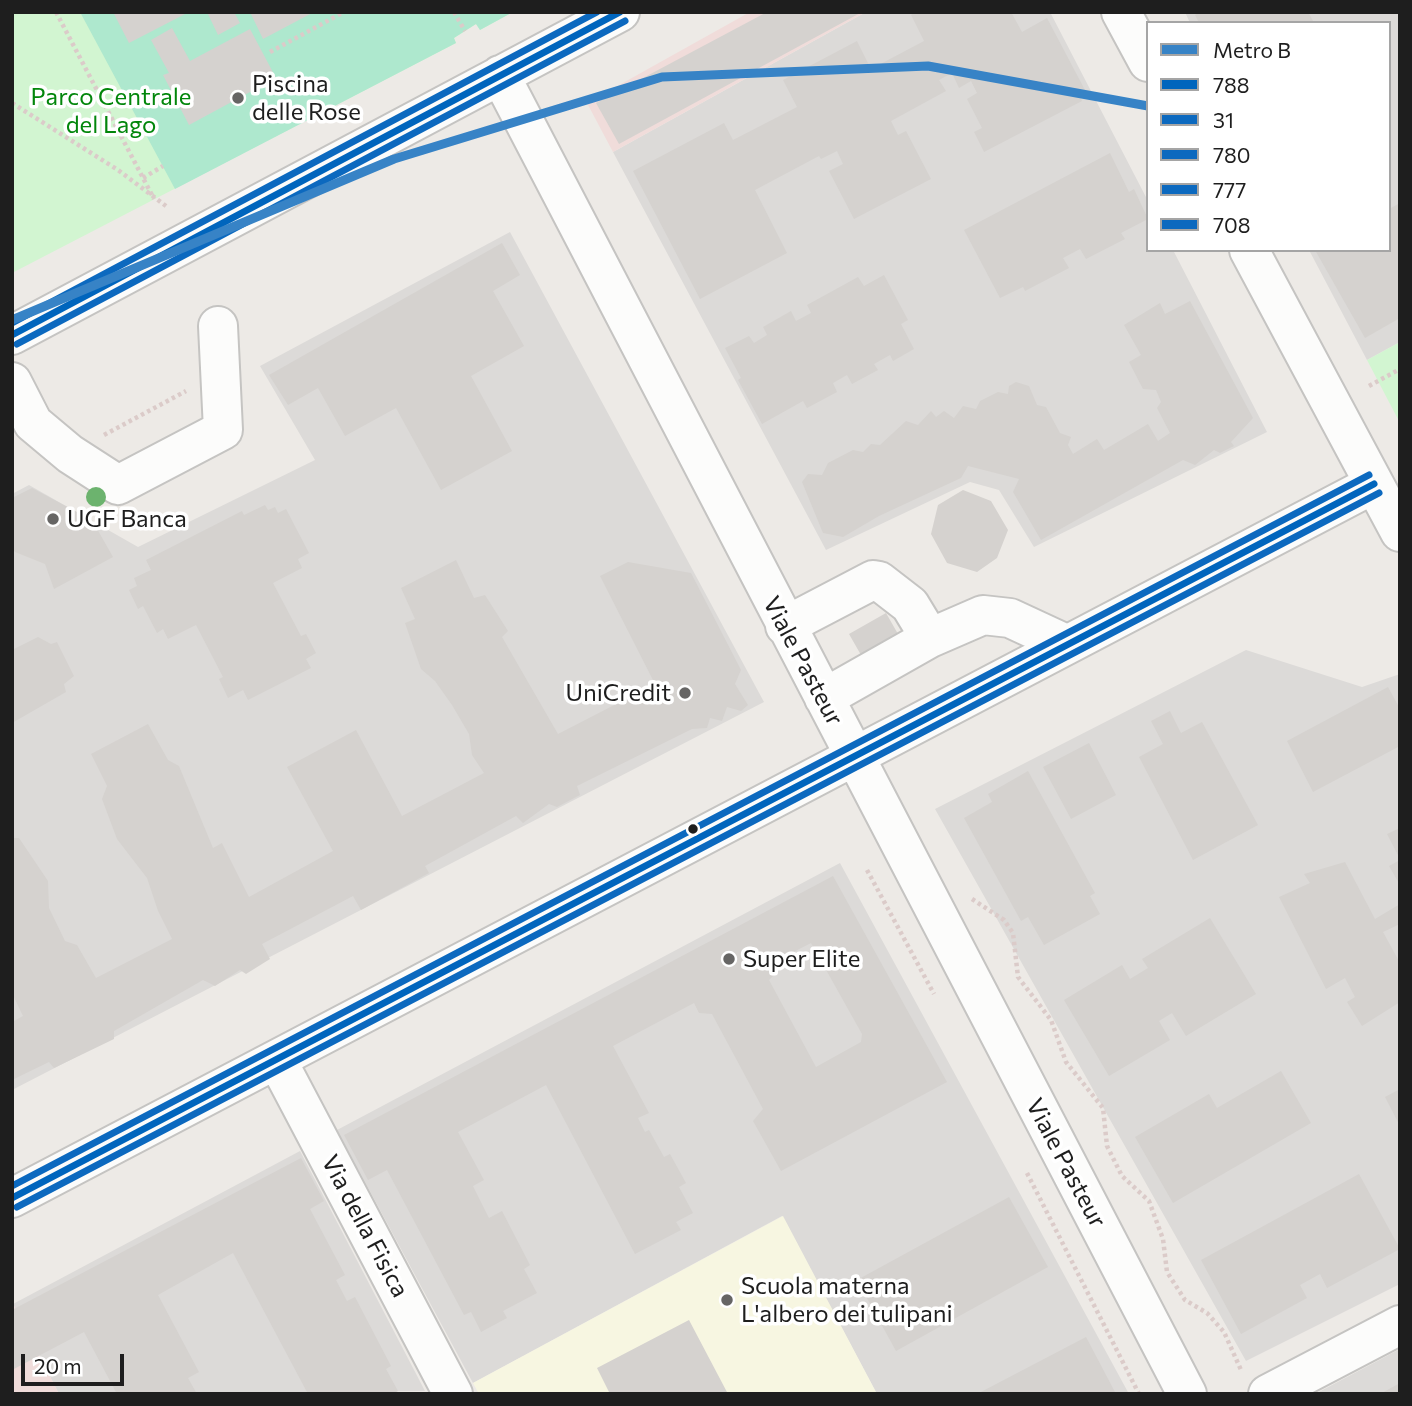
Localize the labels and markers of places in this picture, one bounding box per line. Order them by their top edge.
place label: Piscina delle Rose [252,70,361,126]
marker: Piscina delle Rose [230,90,246,106]
place label: UGF Banca [67,505,187,533]
marker: UGF Banca [45,511,61,527]
place label: UniCredit [565,679,671,707]
marker: UniCredit [677,685,693,701]
unlabelled marker [686,822,700,836]
place label: Super Elite [743,945,860,973]
marker: Super Elite [721,951,737,967]
place label: Scuola materna L'albero dei tulipani [741,1272,953,1328]
marker: Scuola materna L'albero dei tulipani [719,1292,735,1308]

